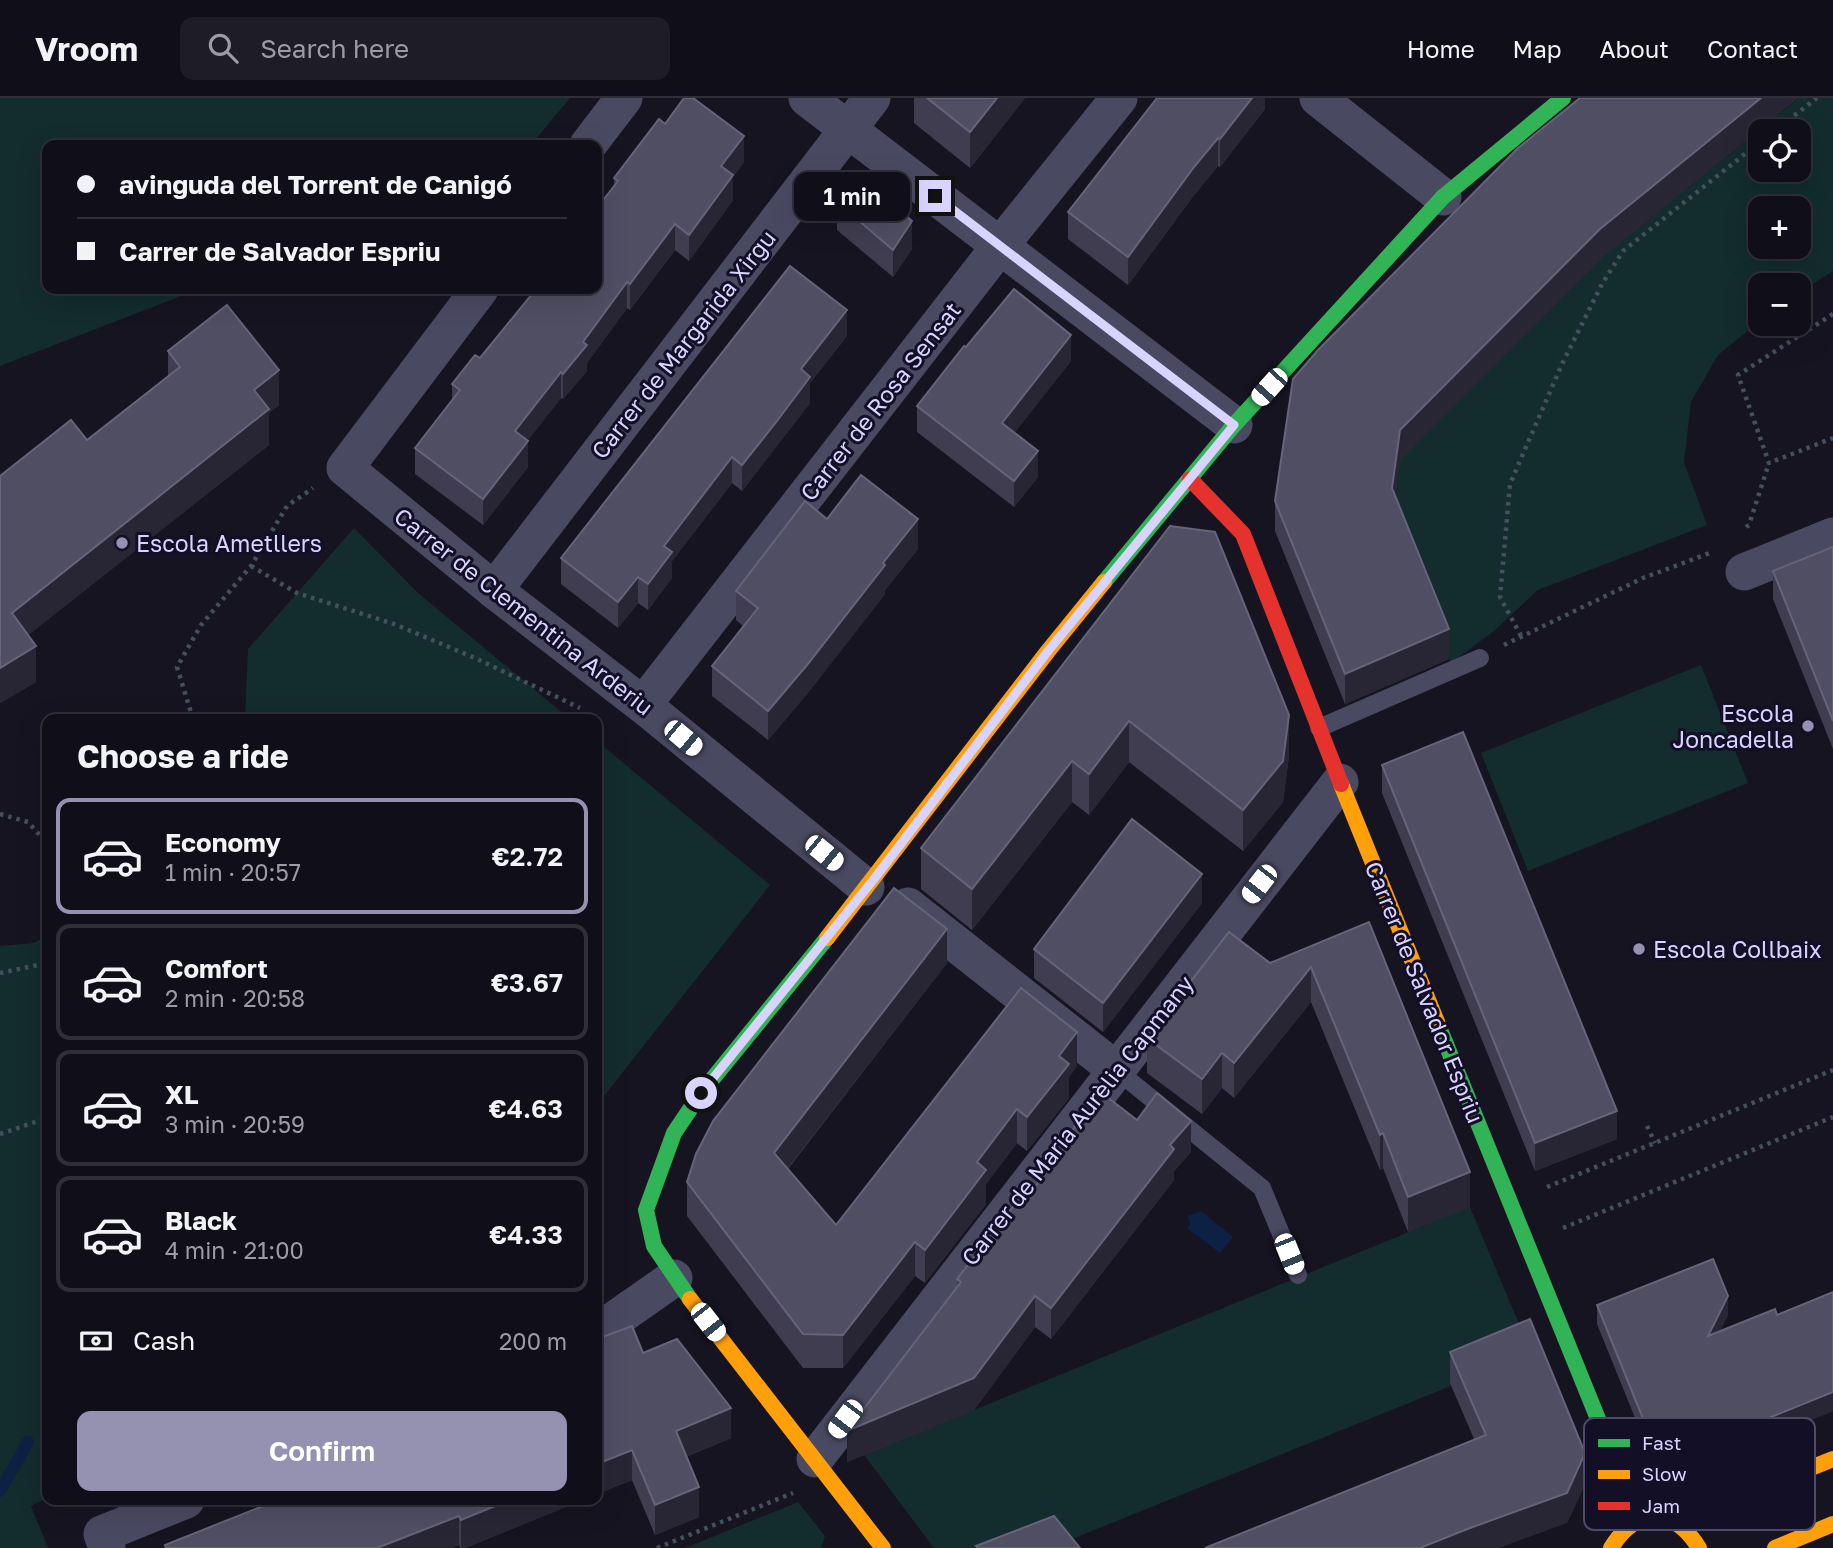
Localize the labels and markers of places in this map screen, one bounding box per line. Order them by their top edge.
place label: Escola Ametllers [136,529,322,557]
marker: Escola Ametllers [114,535,130,551]
place label: Escola Joncadella [1673,699,1794,753]
marker: Escola Joncadella [1800,718,1816,734]
place label: Escola Collbaix [1653,935,1822,963]
marker: Escola Collbaix [1631,941,1647,957]

